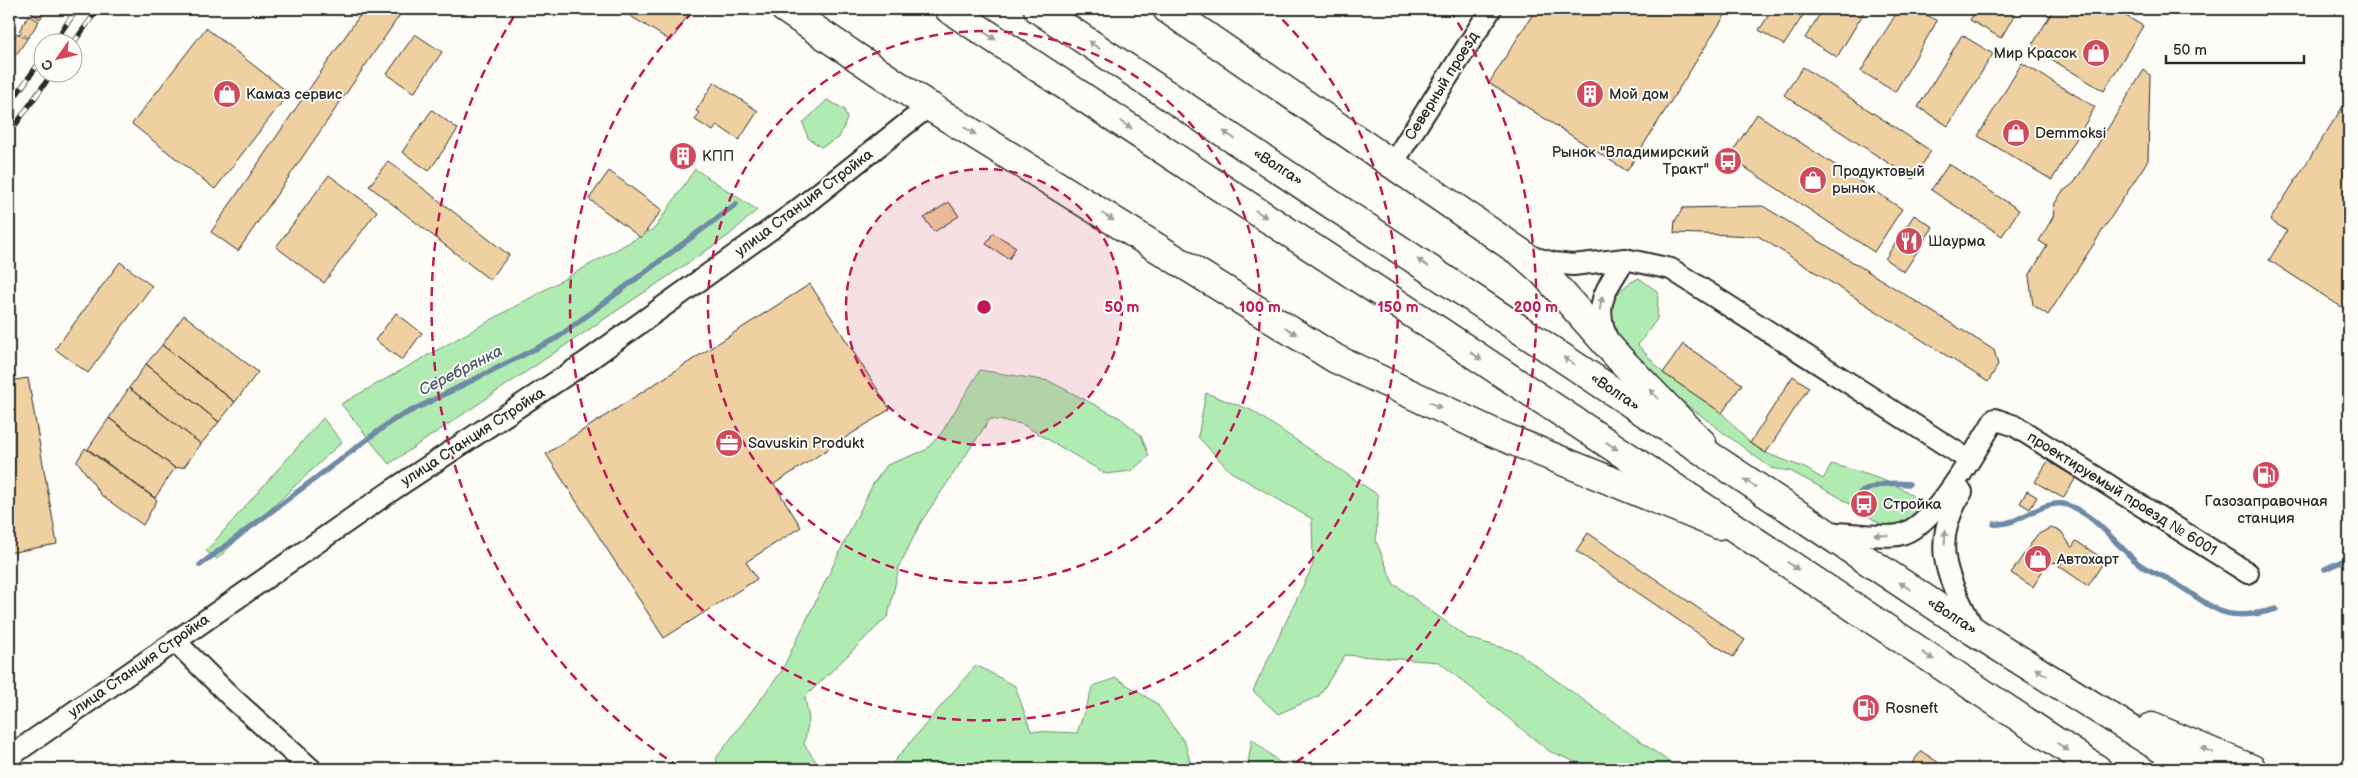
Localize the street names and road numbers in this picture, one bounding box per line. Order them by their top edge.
street label: Северный проезд [1401,28,1483,144]
street label: «Волга» [1249,144,1307,190]
street label: улица Станция Стройка [731,145,877,261]
street label: «Волга» [1586,368,1644,416]
street label: улица Станция Стройка [397,383,549,491]
street label: проектируемый проезд № 6001 [2024,428,2220,560]
street label: «Волга» [1923,593,1981,639]
street label: улица Станция Стройка [65,610,213,722]

